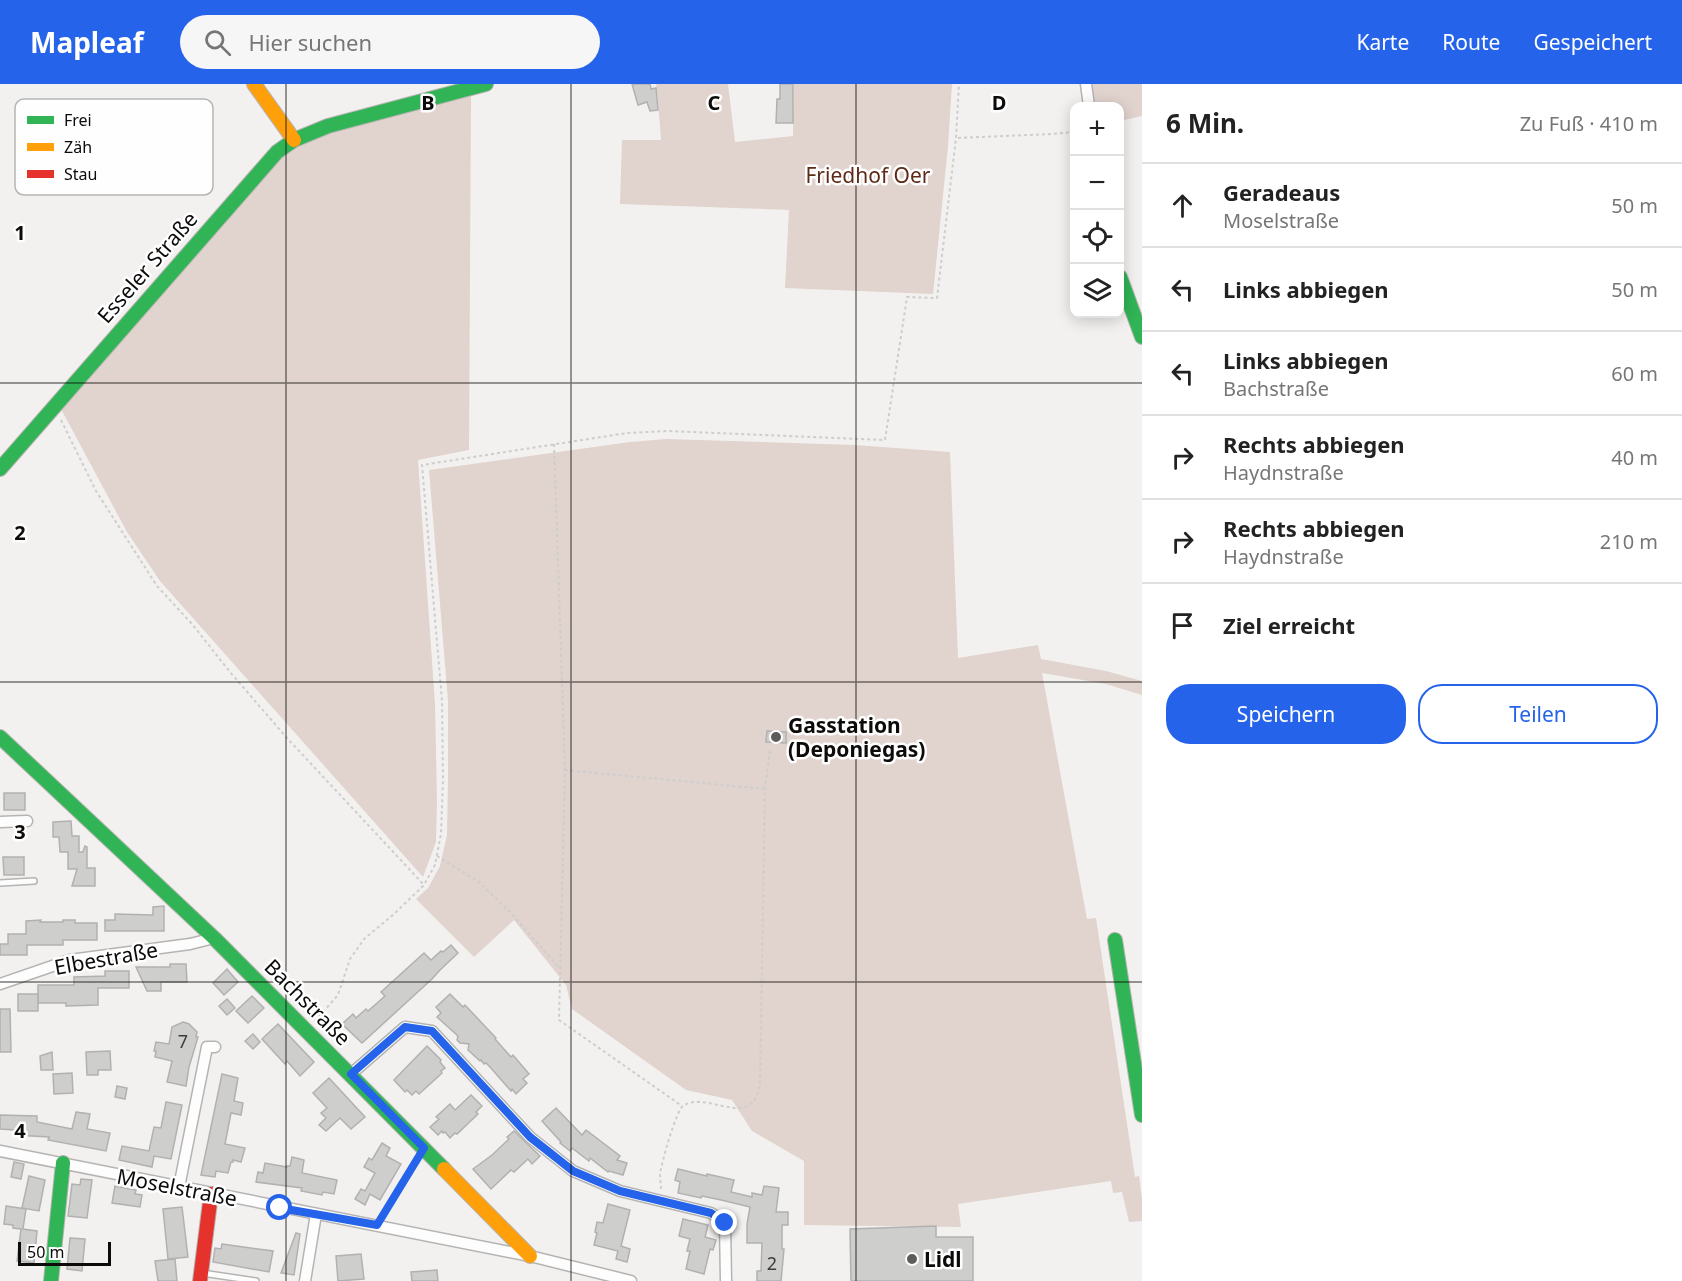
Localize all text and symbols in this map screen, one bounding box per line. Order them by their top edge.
search box [180,15,600,69]
text: Mapleaf [30,23,144,61]
icon: search [201,26,234,59]
text: Hier suchen [249,27,372,57]
text: Karte [1356,28,1409,56]
text: Route [1442,28,1500,56]
text: Gespeichert [1533,28,1652,56]
text: B [421,89,435,116]
text: C [708,89,721,116]
text: D [992,89,1006,116]
legend [15,99,213,195]
map controls [1070,102,1124,318]
button: + [1070,102,1124,156]
text: 6 Min. [1166,105,1244,141]
text: Frei [64,109,92,131]
text: Zu Fuß · 410 m [1520,110,1658,137]
text: Zäh [64,136,92,158]
button: − [1070,156,1124,210]
park label: Friedhof Oer [805,161,931,189]
text: Stau [64,163,97,185]
text: Geradeaus [1223,177,1340,207]
icon: ahead [1166,189,1199,222]
text: 50 m [1611,192,1658,219]
street label: Esseler Straße [91,205,203,329]
text: Moselstraße [1223,207,1339,234]
button: locate [1070,210,1124,264]
text: 1 [14,219,26,246]
button: layers [1070,264,1124,318]
icon: left [1166,273,1199,306]
text: Links abbiegen [1223,274,1389,304]
text: 50 m [1611,276,1658,303]
text: Links abbiegen [1223,345,1389,375]
icon: left [1166,357,1199,390]
text: 60 m [1611,360,1658,387]
text: Bachstraße [1223,375,1329,402]
text: Rechts abbiegen [1223,429,1405,459]
icon: right [1166,441,1199,474]
text: 40 m [1611,444,1658,471]
text: Haydnstraße [1223,459,1344,486]
text: Rechts abbiegen [1223,513,1405,543]
text: 2 [14,519,26,546]
icon: right [1166,525,1199,558]
text: 210 m [1600,528,1658,555]
text: Haydnstraße [1223,543,1344,570]
icon: arrive [1166,609,1199,642]
text: Ziel erreicht [1223,610,1355,640]
button: Speichern [1166,684,1406,744]
button: Teilen [1418,684,1658,744]
place label: Gasstation (Deponiegas) [788,711,925,763]
marker: Gasstation (Deponiegas) [769,730,783,744]
text: 3 [14,818,26,845]
street label: Elbestraße [52,935,160,981]
street label: Bachstraße [259,953,357,1051]
house number: 7 [178,1029,188,1053]
text: 4 [14,1117,26,1144]
street label: Moselstraße [115,1162,239,1212]
route start [266,1194,292,1220]
route end [711,1209,737,1235]
scale bar [18,1239,111,1266]
text: 50 m [27,1241,64,1263]
place label: Lidl [924,1245,962,1273]
house number: 2 [767,1251,777,1275]
marker: Lidl [905,1252,919,1266]

